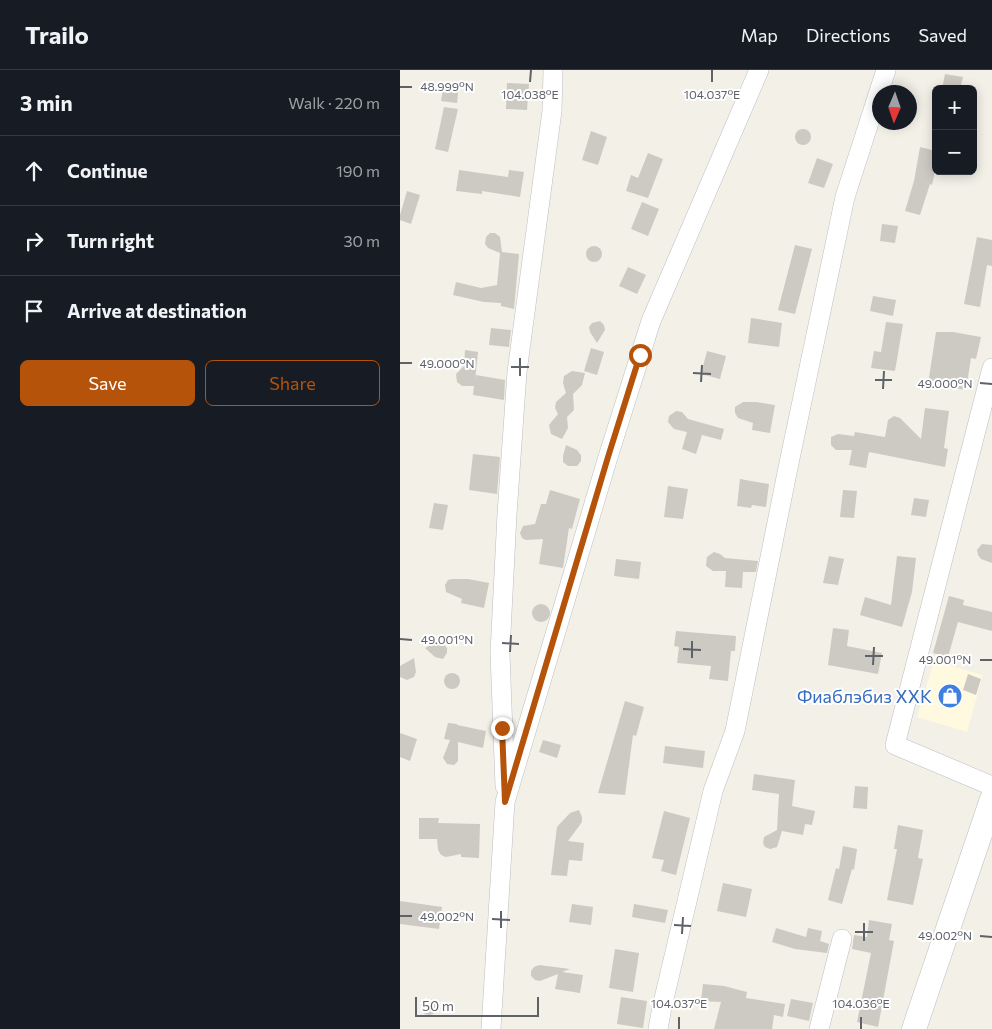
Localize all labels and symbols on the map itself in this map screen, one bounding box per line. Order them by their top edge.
text: 48.999°N [420,79,474,93]
north arrow [872,85,917,130]
text: 104.038°E [501,87,559,101]
text: 104.037°E [684,87,740,101]
route start [629,344,652,367]
text: 49.000°N [419,356,475,370]
text: 49.000°N [917,376,973,390]
text: 49.001°N [421,632,473,646]
text: 49.001°N [919,652,971,666]
shop icon: Фиаблэбиз ХХК [937,683,963,709]
place label: Фиаблэбиз ХХК [797,685,932,707]
route end [491,717,514,740]
text: 49.002°N [420,909,474,923]
text: 49.002°N [918,928,972,942]
scale bar [415,994,539,1017]
text: 104.037°E [651,996,707,1010]
text: 104.036°E [832,996,890,1010]

